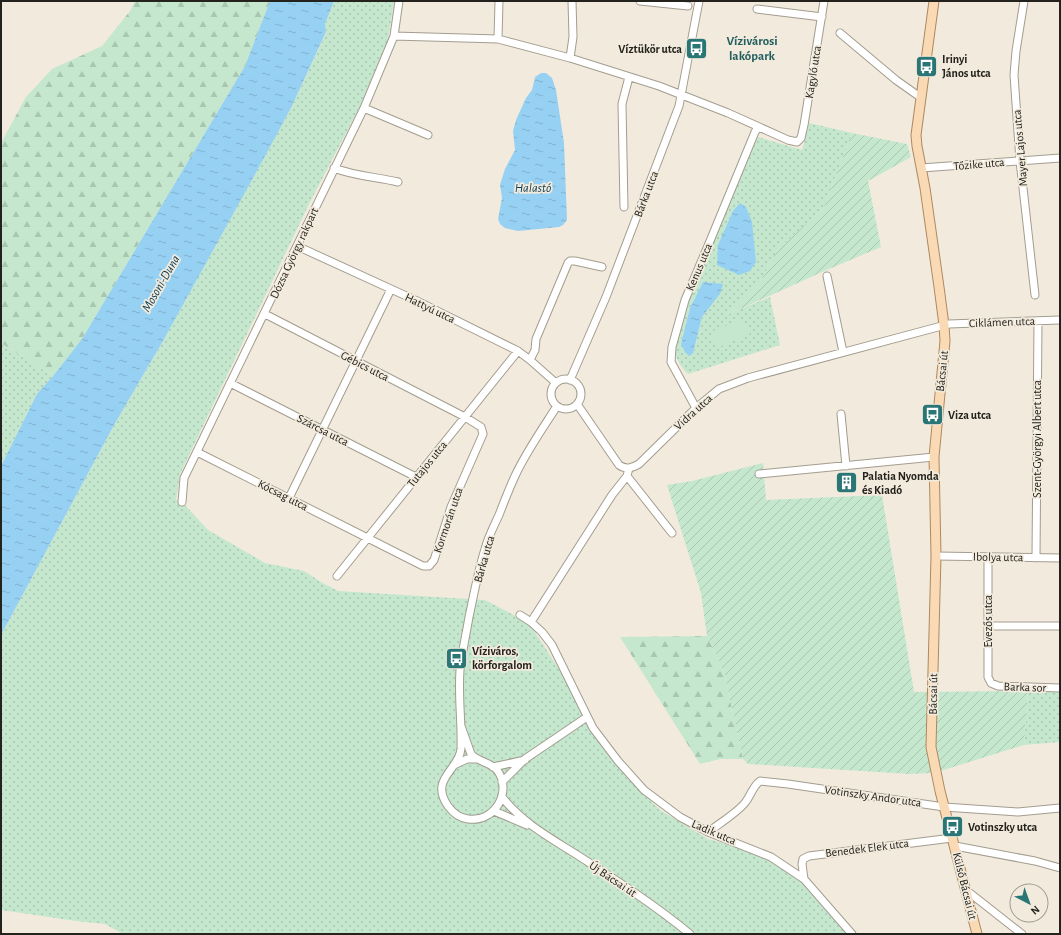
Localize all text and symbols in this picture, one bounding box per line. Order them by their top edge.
district label: Vízivárosi lakópark [726,35,778,63]
bus stop icon: Víztükör utca [684,36,710,62]
place label: Víztükör utca [618,43,682,55]
street label: Kagyló utca [803,44,824,100]
bus stop icon: Irinyi János utca [914,53,940,79]
place label: Irinyi János utca [942,53,991,79]
street label: Mayer Lajos utca [1011,109,1030,187]
street label: Tőzike utca [953,156,1006,172]
street label: Bárka utca [632,169,660,219]
water label: Halastó [515,182,551,195]
street label: Dózsa György rakpart [268,205,321,301]
street label: Kenus utca [684,241,715,293]
water label: Mosoni-Duna [140,253,183,314]
street label: Hattyú utca [403,291,457,326]
street label: Ciklámen utca [969,315,1036,329]
street label: Gébics utca [339,349,391,383]
street label: Bácsai út [934,350,950,392]
street label: Szent-Györgyi Albert utca [1031,380,1044,498]
street label: Vidra utca [672,392,715,432]
bus stop icon: Viza utca [919,402,945,428]
place label: Viza utca [948,409,992,421]
street label: Szárcsa utca [295,412,351,448]
street label: Tutajos utca [405,438,450,490]
building icon: Palatia Nyomda és Kiadó [833,470,859,496]
place label: Palatia Nyomda és Kiadó [862,470,939,496]
street label: Kócsag utca [256,477,310,513]
street label: Kormorán utca [431,485,465,554]
street label: Bárka utca [472,534,497,584]
street label: Ibolya utca [973,551,1024,564]
street label: Evezős utca [982,594,994,647]
bus stop icon: Víziváros, körforgalom [443,645,469,671]
place label: Víziváros, körforgalom [472,645,532,671]
street label: Bácsai út [927,673,939,715]
street label: Barka sor [1003,680,1047,694]
street label: Votinszky Andor utca [824,783,923,810]
bus stop icon: Votinszky utca [940,814,966,840]
street label: Ladik utca [690,817,738,847]
place label: Votinszky utca [968,821,1037,834]
street label: Benedek Elek utca [824,837,910,859]
street label: Külső Bácsai út [951,851,979,921]
street label: Új Bácsai út [587,858,639,900]
north arrow [1009,883,1049,923]
text: N [1029,904,1042,917]

